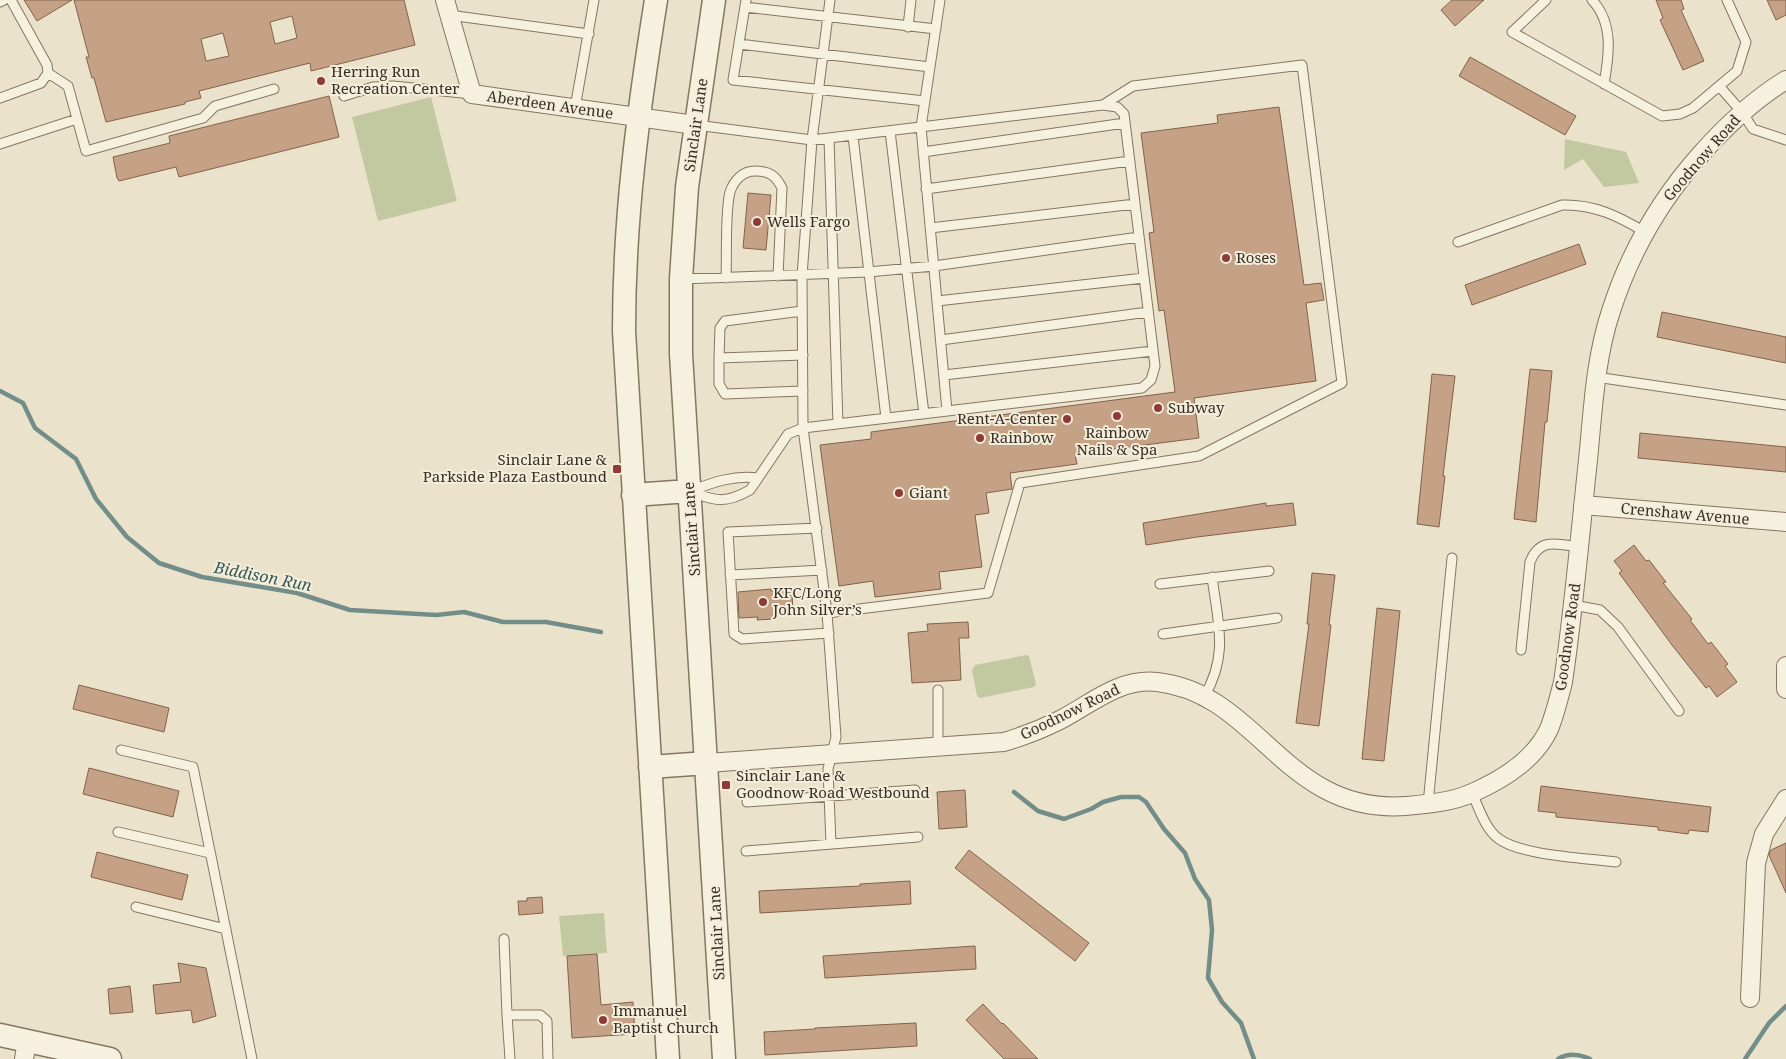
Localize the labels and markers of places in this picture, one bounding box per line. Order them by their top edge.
place label: Herring Run Recreation Center [331,61,459,98]
marker: Herring Run Recreation Center [315,75,327,87]
place label: Wells Fargo [767,211,850,231]
marker: Wells Fargo [751,216,763,228]
place label: Roses [1236,247,1276,267]
marker: Roses [1220,252,1232,264]
place label: Subway [1168,397,1225,417]
marker: Subway [1152,402,1164,414]
place label: Rent-A-Center [957,408,1057,428]
marker: Rainbow Nails & Spa [1111,410,1123,422]
marker: Rent-A-Center [1061,413,1073,425]
place label: Rainbow Nails & Spa [1077,422,1157,459]
place label: Rainbow [990,427,1054,447]
marker: Rainbow [974,432,986,444]
place label: Sinclair Lane & Parkside Plaza Eastbound [423,449,607,486]
marker: Sinclair Lane & Parkside Plaza Eastbound [611,463,623,475]
place label: Giant [909,482,948,502]
marker: Giant [893,487,905,499]
place label: KFC/Long John Silver’s [772,582,862,619]
marker: KFC/Long John Silver’s [757,596,769,608]
place label: Sinclair Lane & Goodnow Road Westbound [736,765,930,802]
marker: Sinclair Lane & Goodnow Road Westbound [720,779,732,791]
place label: Immanuel Baptist Church [613,1000,719,1037]
marker: Immanuel Baptist Church [597,1014,609,1026]

